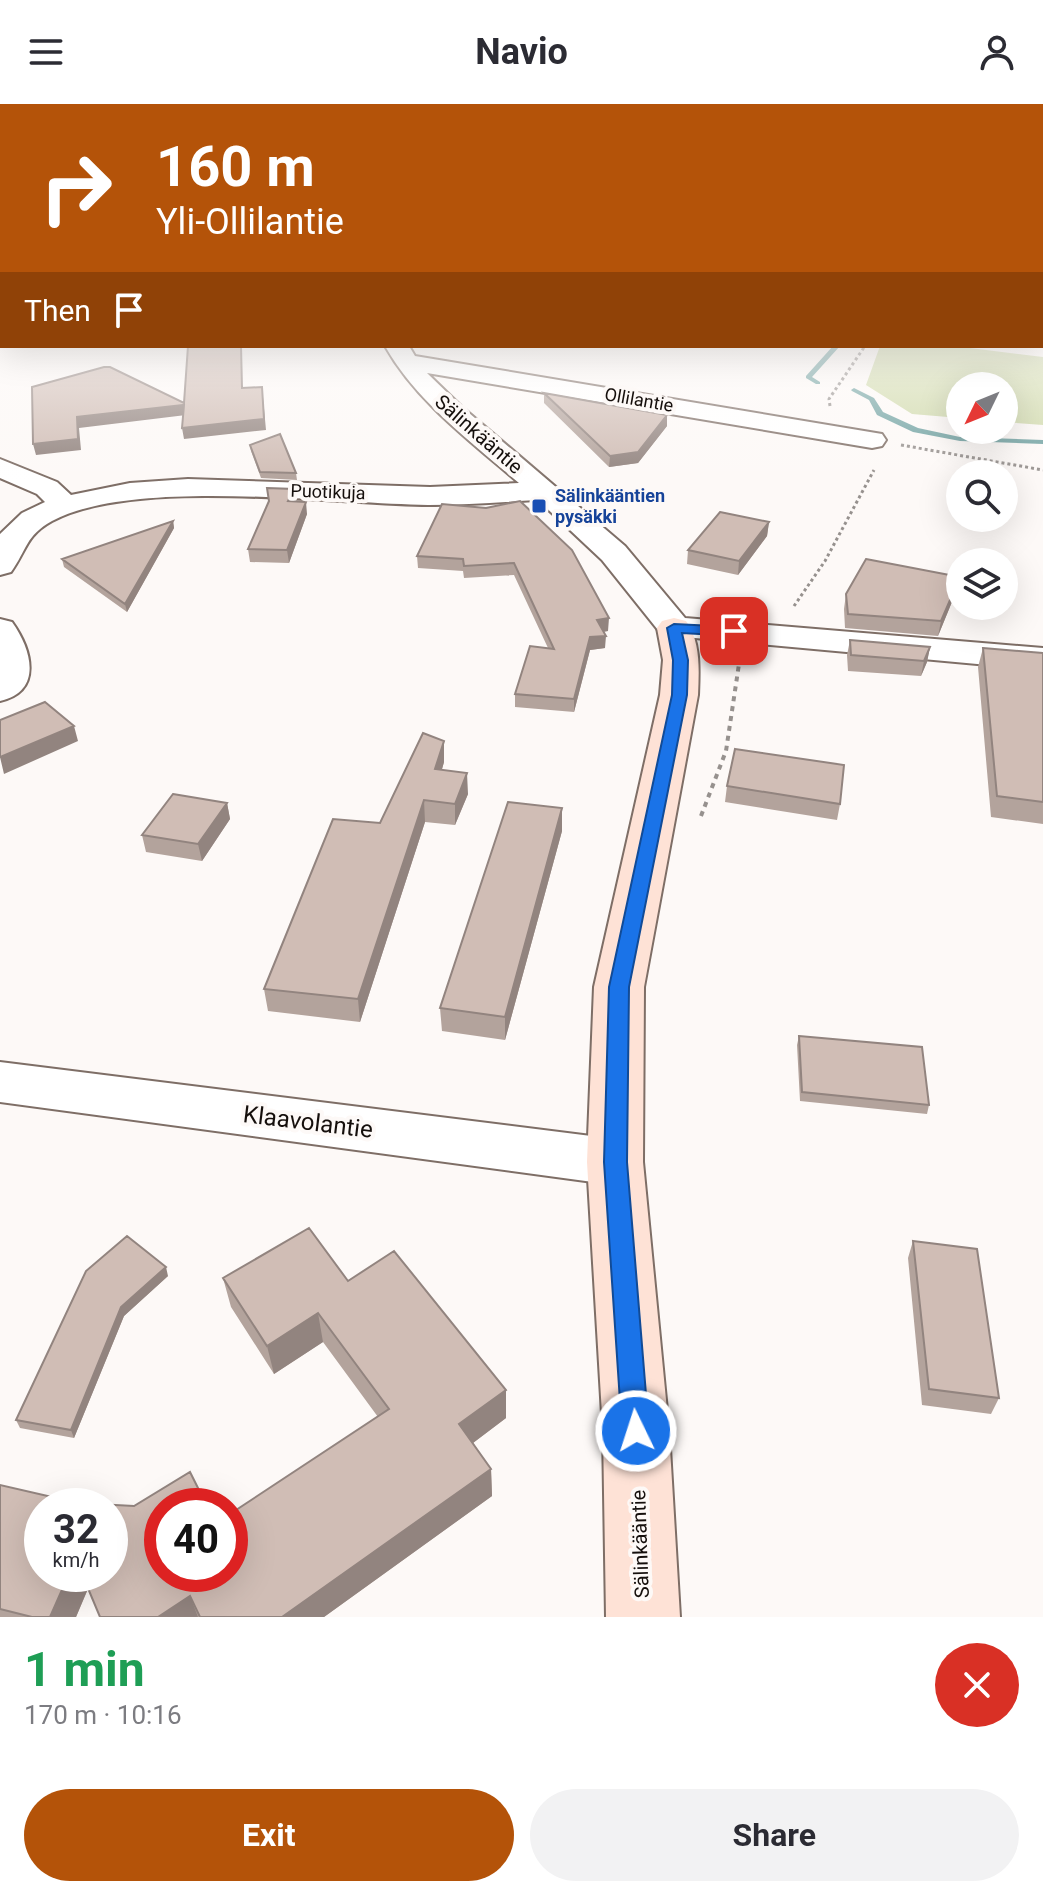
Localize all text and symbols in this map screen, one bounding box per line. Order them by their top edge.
icon: menu [24,30,68,74]
icon: person [975,30,1019,74]
text: Navio [475,31,568,73]
text: 160 m [156,134,315,200]
icon: right [24,136,128,240]
text: Yli-Ollilantie [156,201,344,243]
icon: arrive [107,288,151,332]
text: Then [24,293,91,328]
north arrow [946,372,1018,444]
map controls [946,372,1018,620]
street label: Ollilantie [603,383,675,416]
street label: Sälinkääntie [430,389,528,479]
button: search [946,460,1018,532]
street label: Puotikuja [290,480,366,503]
place label: Sälinkääntien pysäkki [555,485,665,527]
marker: Sälinkääntien pysäkki [530,497,548,515]
button: layers [946,548,1018,620]
pin [700,597,768,665]
icon: arrive [712,609,756,653]
street label: Klaavolantie [242,1100,374,1144]
position arrow [594,1389,678,1473]
speed limit sign: 40 [144,1488,248,1592]
street label: Sälinkääntie [626,1489,654,1599]
text: 32 [53,1506,99,1553]
text: km/h [53,1548,99,1572]
text: 1 min [24,1641,145,1698]
button: close [935,1643,1019,1727]
text: 170 m · 10:16 [24,1700,182,1730]
button: Exit [24,1789,514,1881]
button: Share [530,1789,1019,1881]

